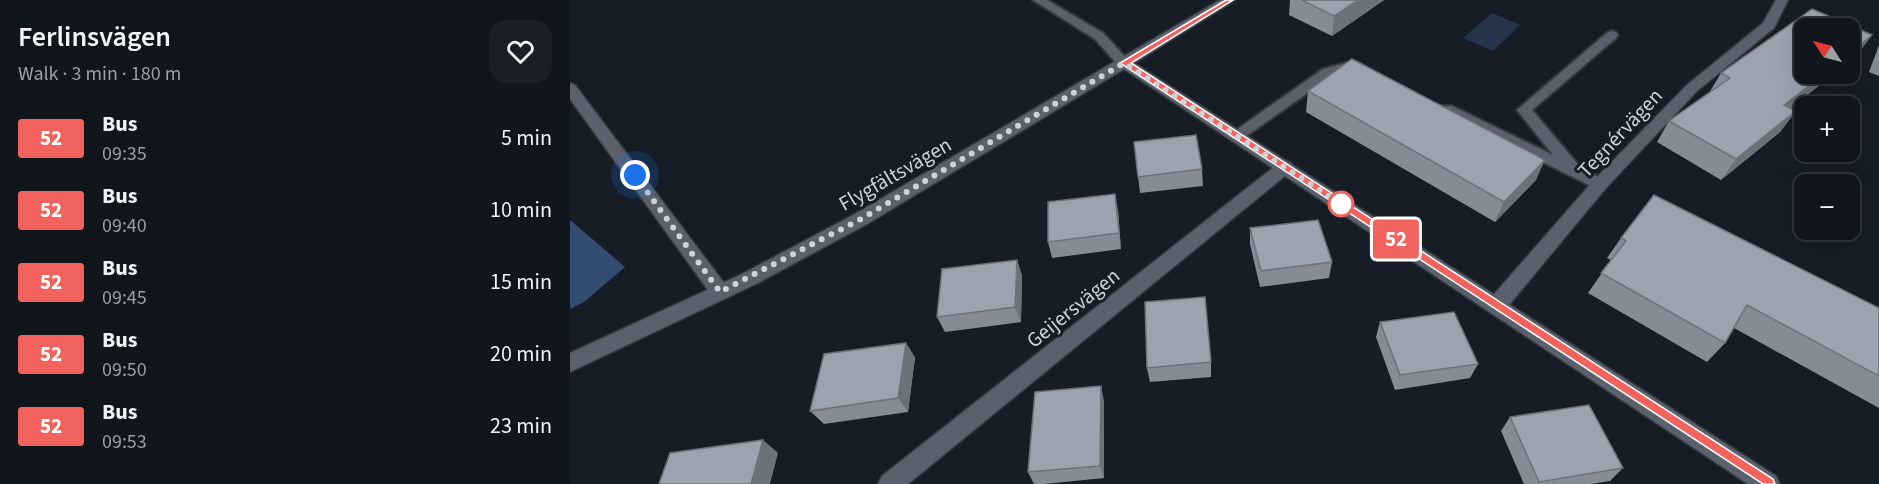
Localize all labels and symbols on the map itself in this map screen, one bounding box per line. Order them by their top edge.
north arrow [1794,18,1860,84]
street label: Tegnérvägen [1571,82,1669,184]
street label: Flygfältsvägen [833,130,957,218]
your location [620,160,650,190]
unlabelled marker [1328,191,1354,217]
line badge: 52 [1369,220,1423,258]
street label: Geijersvägen [1020,261,1126,355]

